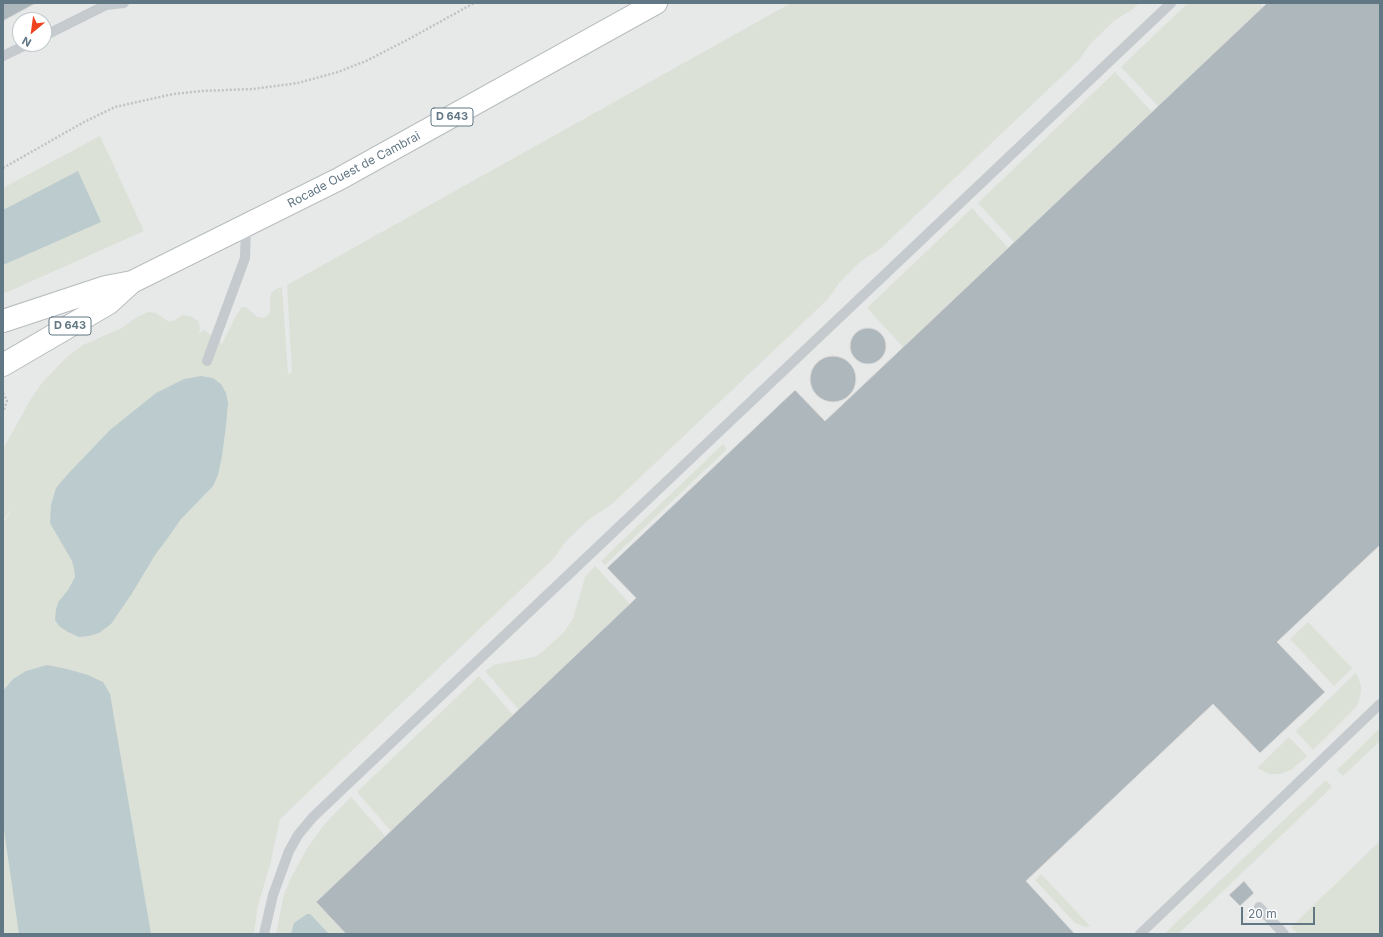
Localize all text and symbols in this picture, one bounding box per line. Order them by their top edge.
north arrow [12,12,52,52]
text: N [20,33,34,50]
road number: D 643 [431,108,473,126]
street label: Rocade Ouest de Cambrai [285,129,423,211]
road number: D 643 [49,317,91,335]
scale bar [1243,899,1317,925]
text: 20 m [1248,906,1277,921]

